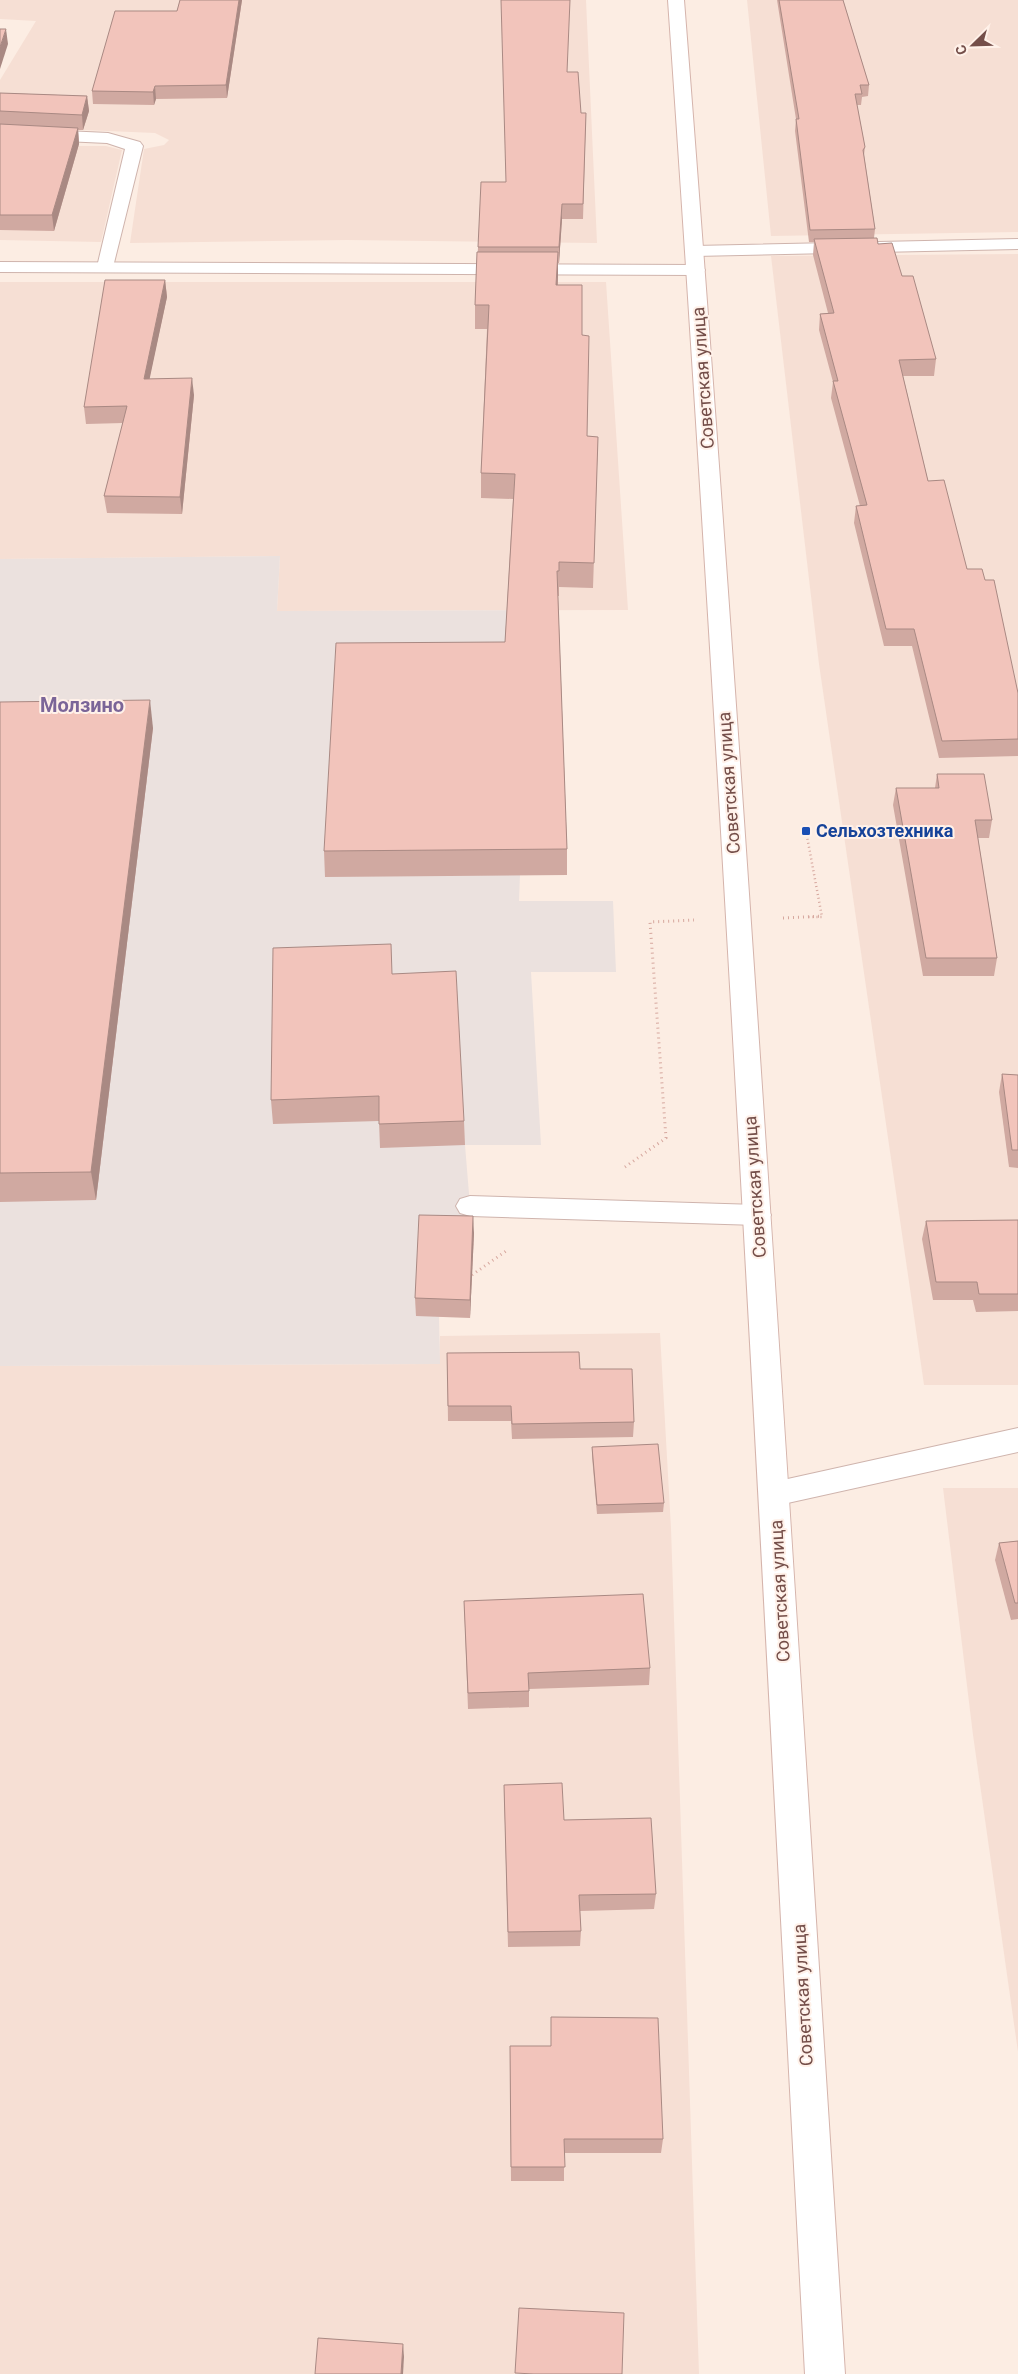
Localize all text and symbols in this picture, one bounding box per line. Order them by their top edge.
north arrow [948,20,998,70]
text: С [952,43,970,57]
street label: Советская улица [687,306,718,450]
district label: Молзино [40,693,124,717]
street label: Советская улица [713,711,744,855]
place label: Сельхозтехника [816,820,954,841]
marker: Сельхозтехника [800,825,812,837]
street label: Советская улица [739,1115,770,1259]
street label: Советская улица [765,1519,794,1663]
street label: Советская улица [788,1923,817,2067]

